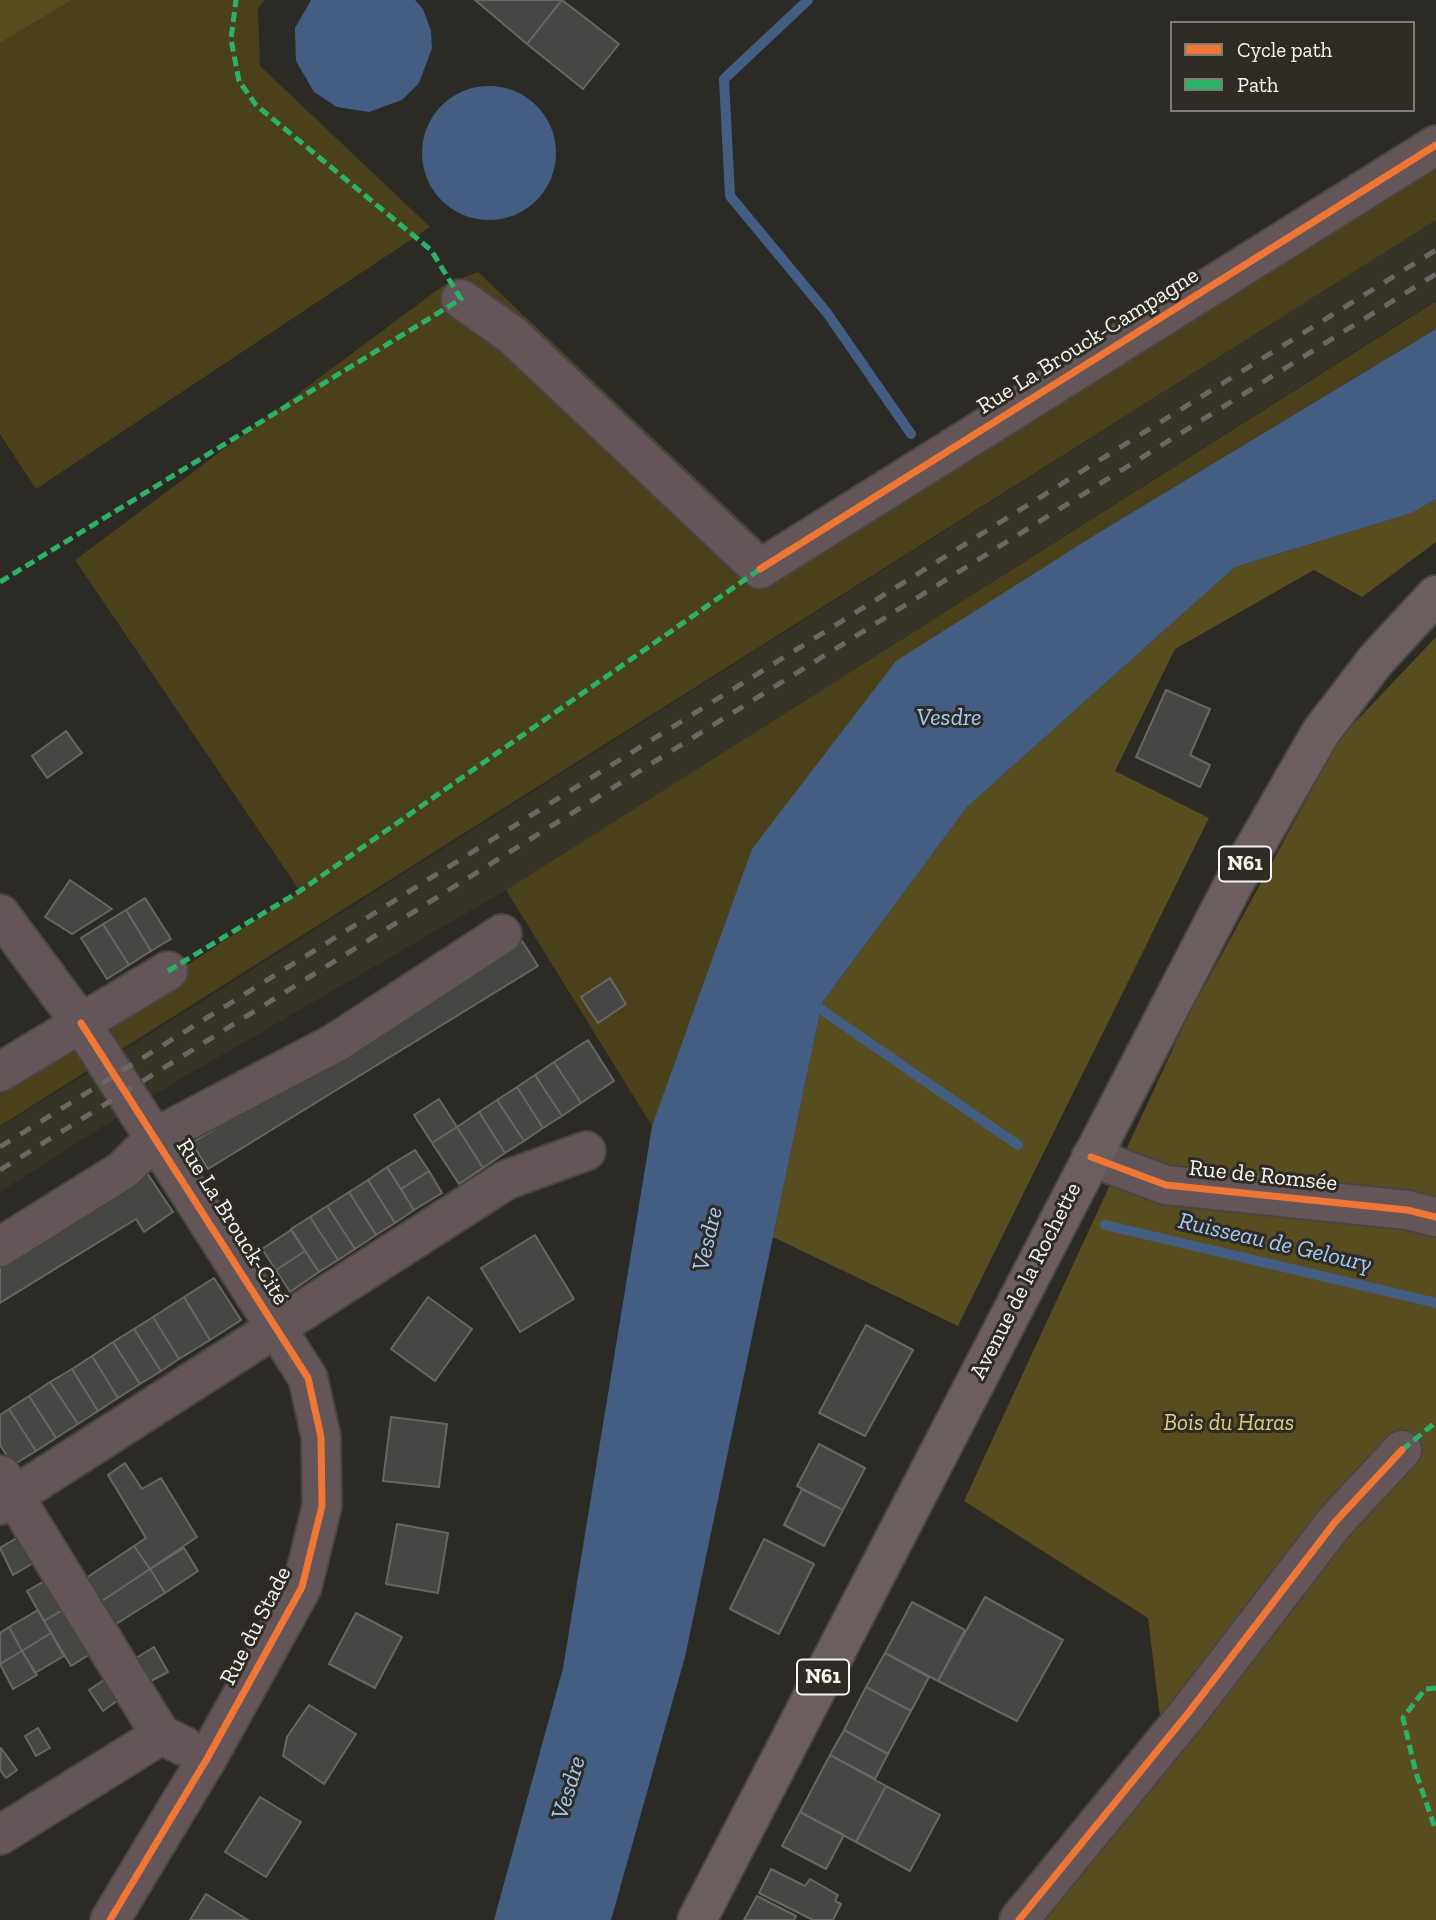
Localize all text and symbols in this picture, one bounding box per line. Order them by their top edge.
legend [1170,21,1415,112]
text: Cycle path [1237,37,1332,62]
text: Path [1237,72,1279,97]
street label: Rue La Brouck-Campagne [972,261,1204,421]
water label: Vesdre [916,704,982,732]
road number: N61 [1219,846,1271,882]
street label: Rue La Brouck-Cité [170,1134,294,1310]
street label: Rue de Romsée [1187,1154,1339,1198]
street label: Avenue de la Rochette [964,1178,1088,1384]
water label: Vesdre [687,1204,729,1274]
water label: Ruisseau de Geloury [1176,1207,1374,1279]
park label: Bois du Haras [1164,1409,1294,1437]
street label: Rue du Stade [214,1562,298,1690]
road number: N61 [797,1660,849,1694]
water label: Vesdre [546,1753,592,1823]

